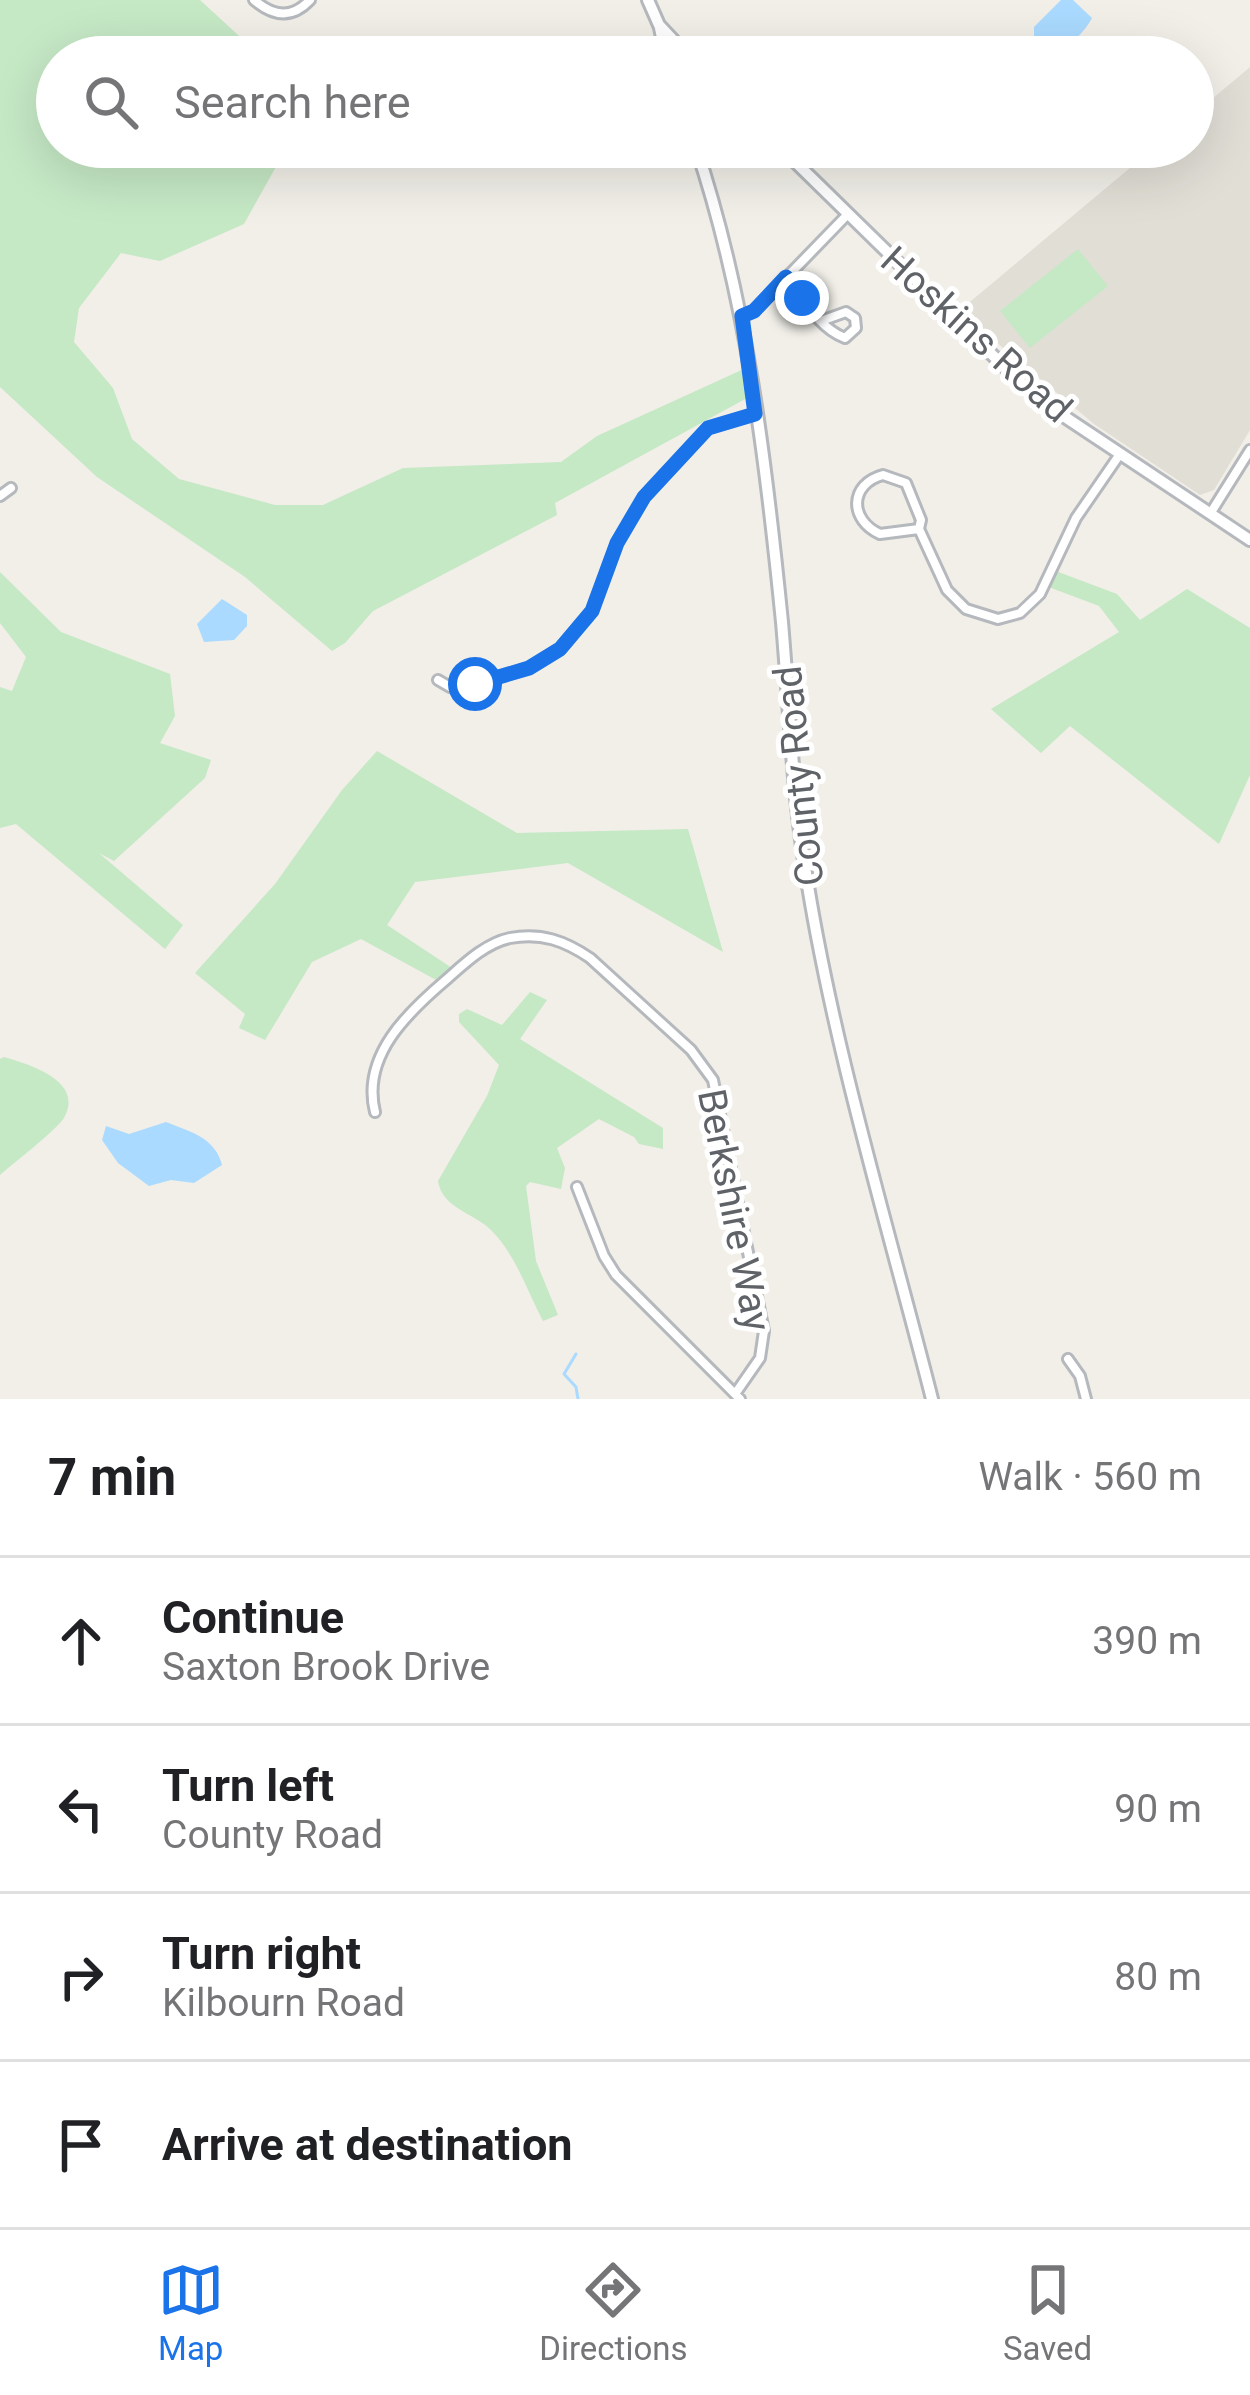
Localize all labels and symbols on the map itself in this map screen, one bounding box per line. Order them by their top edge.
street label: Hoskins Road [872,237,1081,432]
route end [775,271,829,325]
route start [448,657,502,711]
street label: County Road [765,664,833,888]
street label: Berkshire Way [688,1085,780,1335]

